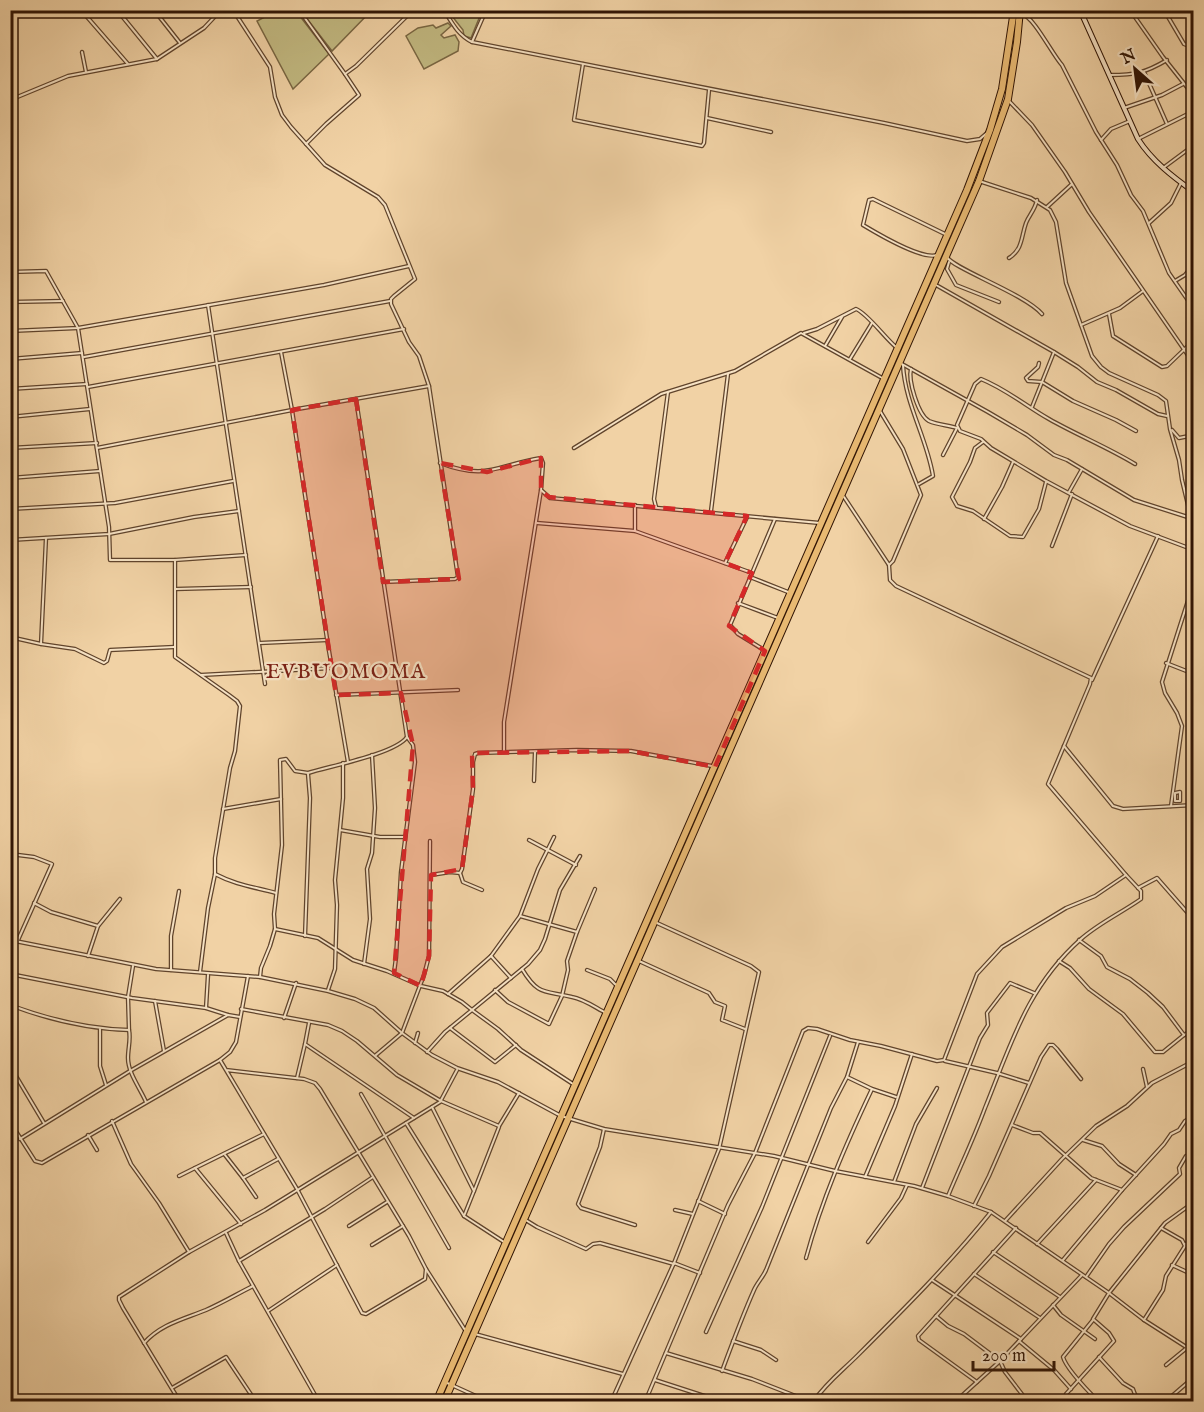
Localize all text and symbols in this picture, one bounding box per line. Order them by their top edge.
north arrow [1105,39,1165,99]
text: N [1117,45,1140,70]
district label: EVBUOMOMA [266,659,426,686]
scale bar [973,1334,1054,1372]
text: 200 m [982,1345,1026,1368]

